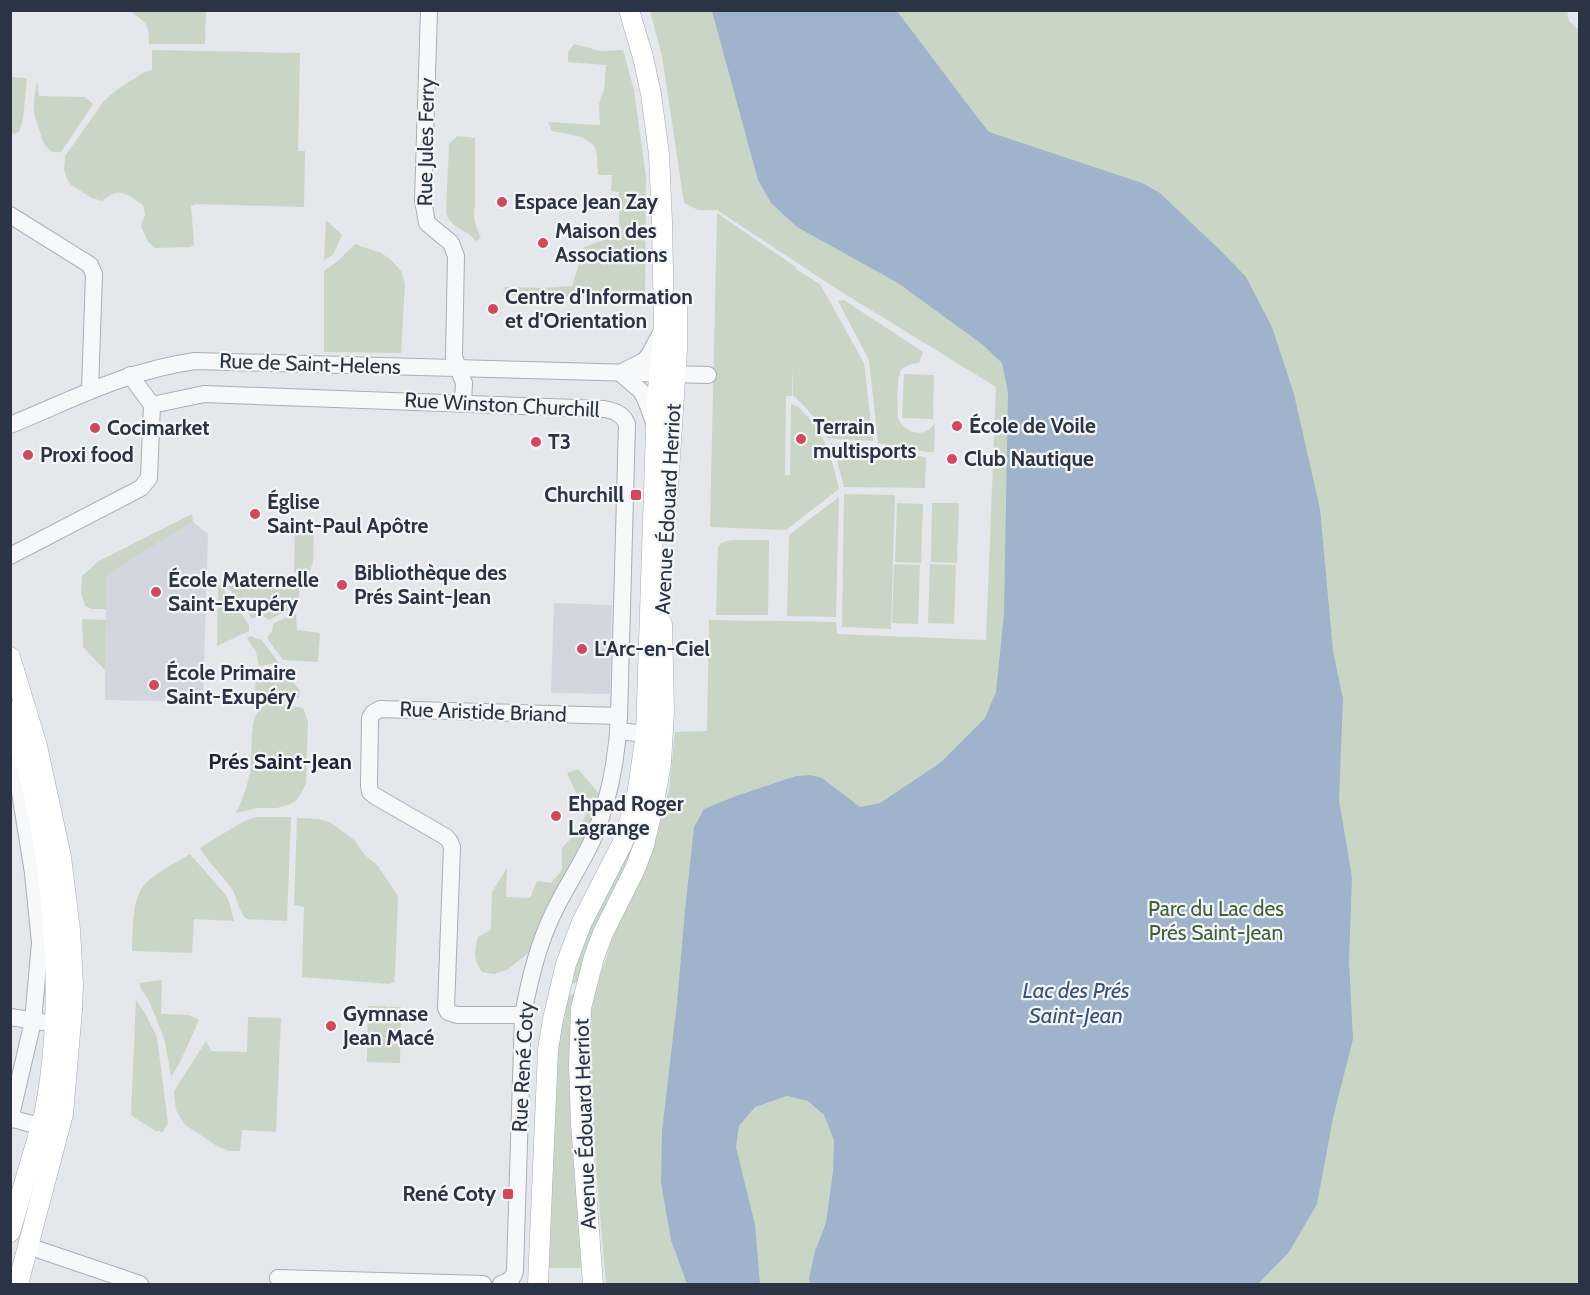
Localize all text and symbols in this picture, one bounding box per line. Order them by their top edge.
street label: Rue Jules Ferry [412,77,439,207]
place label: Espace Jean Zay [514,189,659,214]
marker: Espace Jean Zay [495,195,509,209]
place label: Maison des Associations [555,218,668,267]
marker: Maison des Associations [536,236,550,250]
place label: Centre d'Information et d'Orientation [505,284,693,333]
marker: Centre d'Information et d'Orientation [486,302,500,316]
street label: Rue de Saint-Helens [219,348,402,379]
street label: Rue Winston Churchill [404,387,600,422]
street label: Avenue Édouard Herriot [649,403,686,615]
place label: École de Voile [969,413,1096,438]
place label: Terrain multisports [813,414,916,463]
place label: Cocimarket [107,415,210,440]
marker: École de Voile [950,419,964,433]
marker: Cocimarket [88,421,102,435]
place label: T3 [548,429,571,454]
marker: Terrain multisports [794,432,808,446]
marker: T3 [529,435,543,449]
place label: Proxi food [40,442,134,467]
place label: Club Nautique [964,446,1094,471]
marker: Proxi food [21,448,35,462]
marker: Club Nautique [945,452,959,466]
place label: Churchill [544,482,624,507]
marker: Churchill [629,488,643,502]
place label: Église Saint-Paul Apôtre [267,489,429,538]
marker: Église Saint-Paul Apôtre [248,507,262,521]
place label: Bibliothèque des Prés Saint-Jean [354,560,507,609]
place label: École Maternelle Saint-Exupéry [168,567,319,616]
marker: Bibliothèque des Prés Saint-Jean [335,578,349,592]
marker: École Maternelle Saint-Exupéry [149,585,163,599]
place label: L'Arc-en-Ciel [594,636,710,661]
marker: L'Arc-en-Ciel [575,642,589,656]
place label: École Primaire Saint-Exupéry [166,660,297,709]
marker: École Primaire Saint-Exupéry [147,678,161,692]
street label: Rue Aristide Briand [399,696,567,727]
district label: Prés Saint-Jean [208,748,352,775]
place label: Ehpad Roger Lagrange [568,791,684,840]
marker: Ehpad Roger Lagrange [549,809,563,823]
park label: Parc du Lac des Prés Saint-Jean [1148,896,1284,945]
water label: Lac des Prés Saint-Jean [1022,977,1130,1029]
place label: Gymnase Jean Macé [342,1001,435,1050]
street label: Rue René Coty [507,1001,538,1133]
street label: Avenue Édouard Herriot [568,1018,601,1230]
marker: Gymnase Jean Macé [324,1019,338,1033]
place label: René Coty [402,1181,497,1206]
marker: René Coty [501,1187,515,1201]

